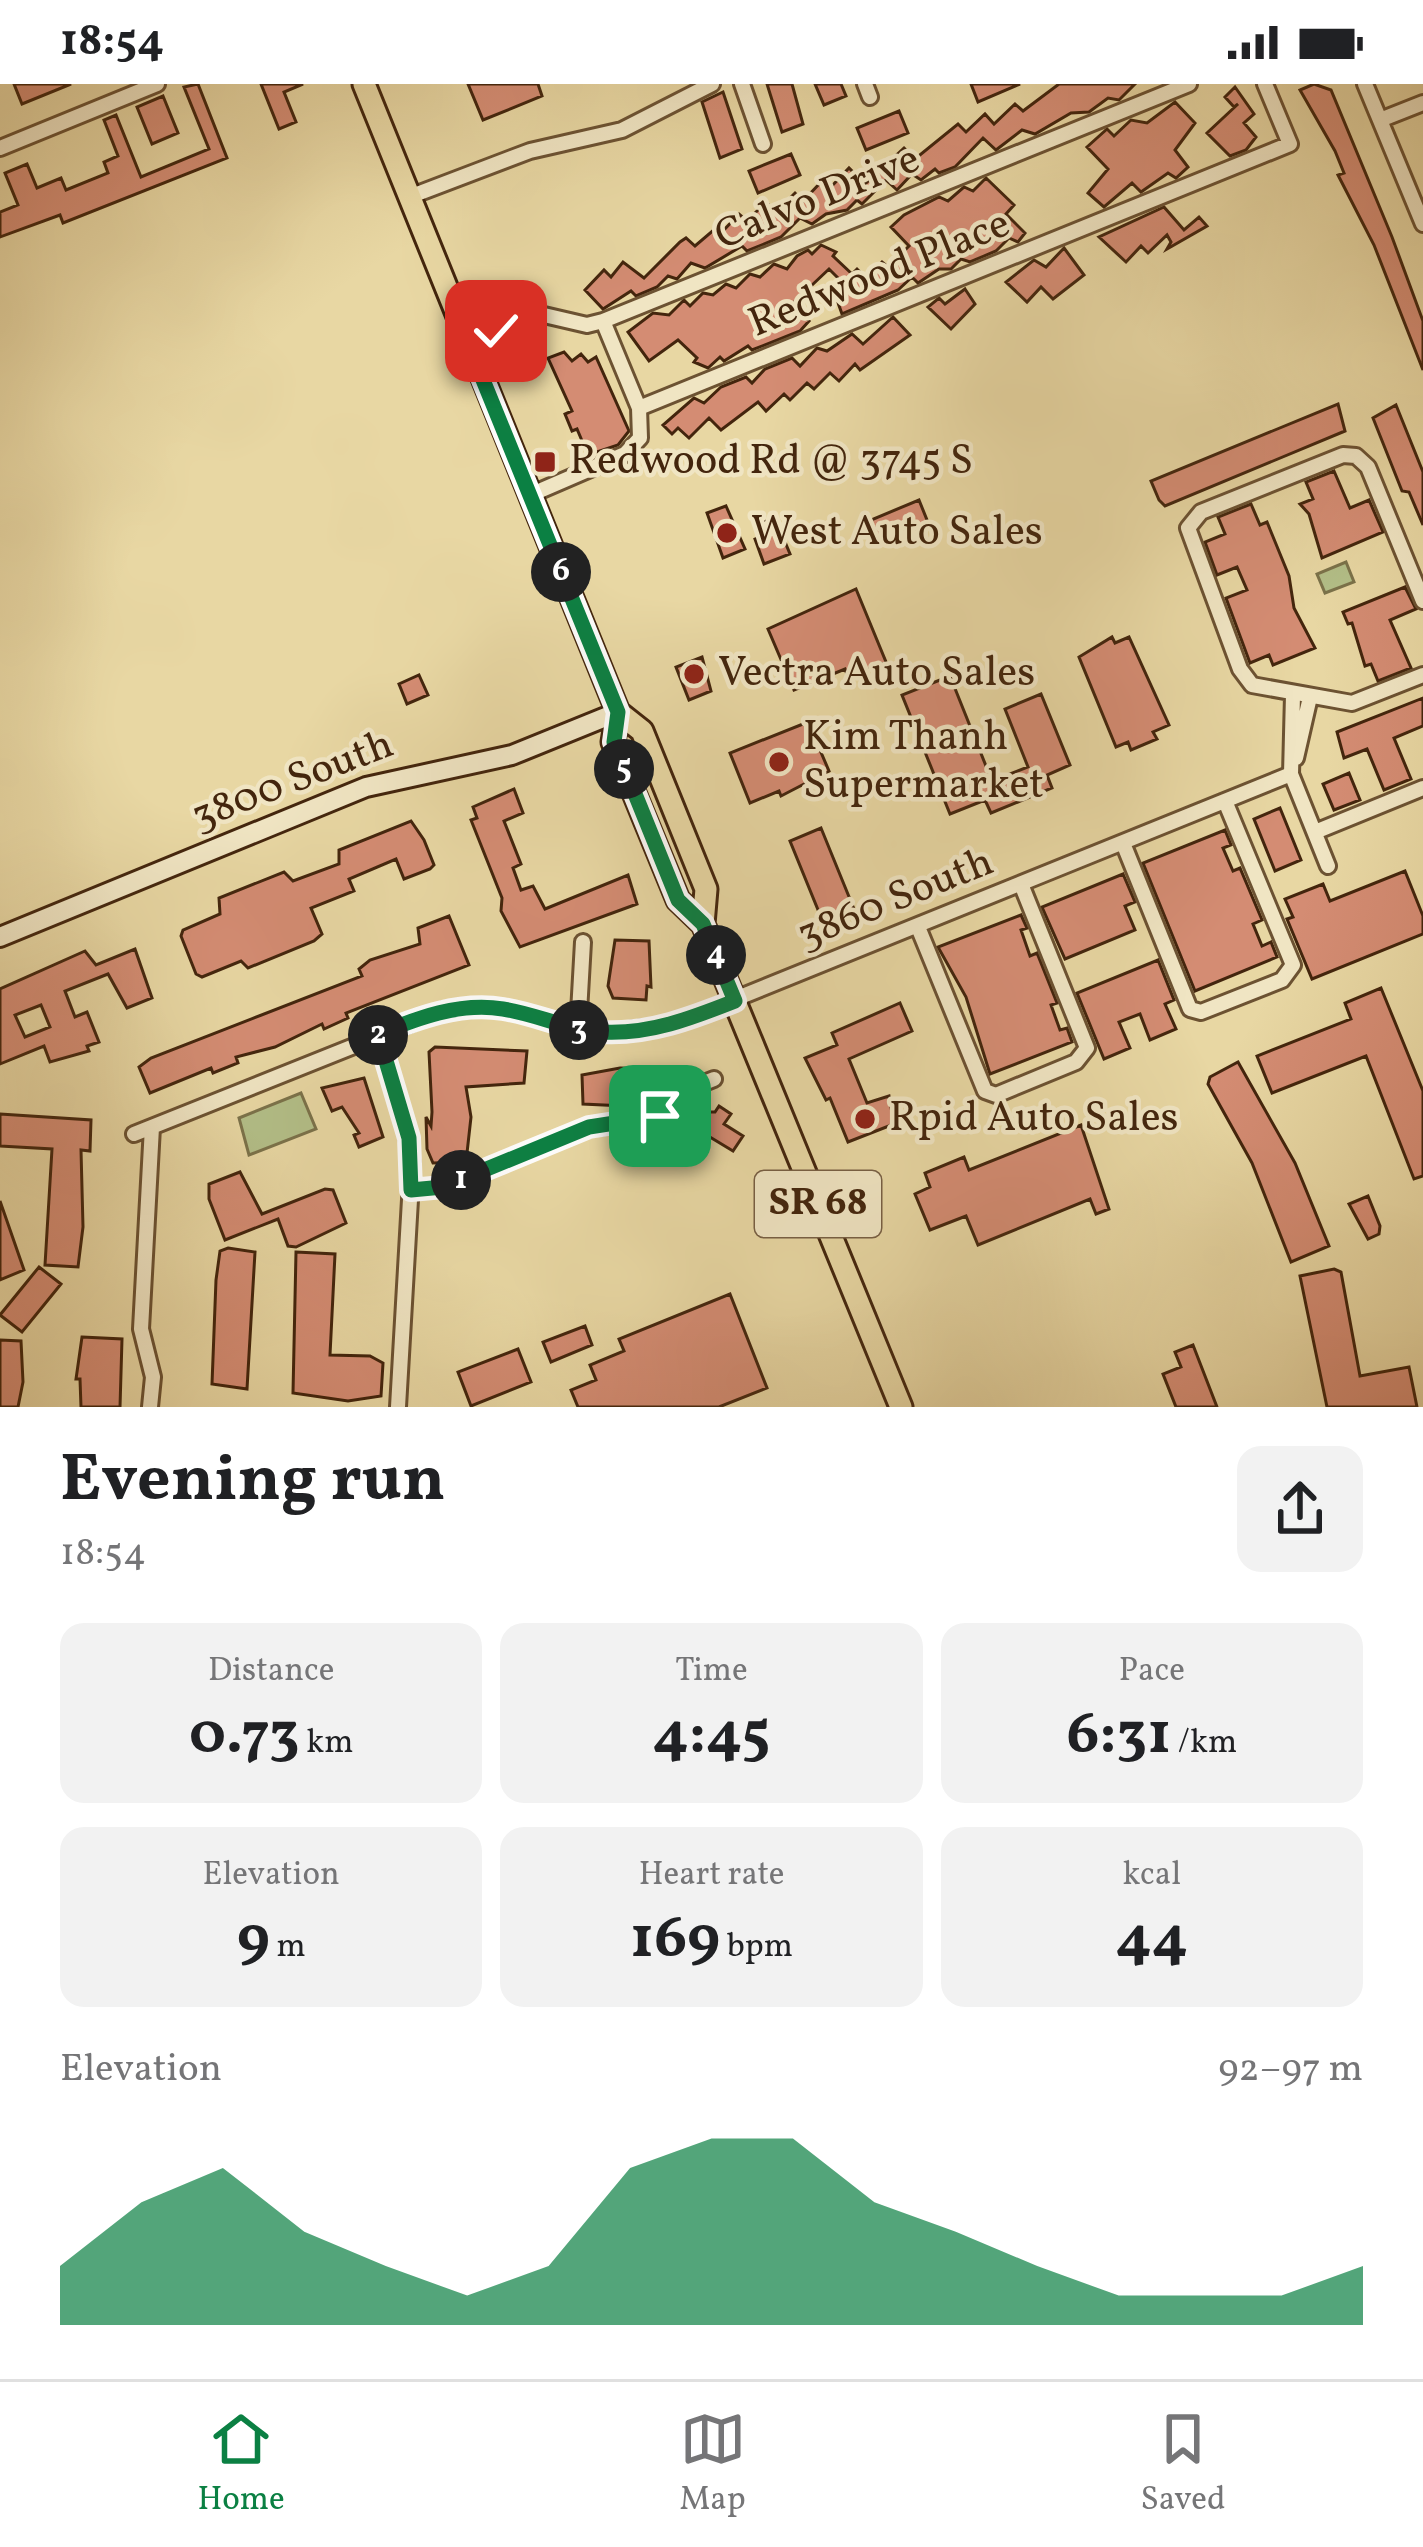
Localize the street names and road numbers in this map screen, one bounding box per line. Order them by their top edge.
street label: Calvo Drive [707,131,929,267]
street label: Redwood Place [741,196,1019,354]
street label: 3800 South [184,717,402,847]
street label: 3860 South [789,834,1003,966]
road number: SR 68 [755,1171,881,1237]

